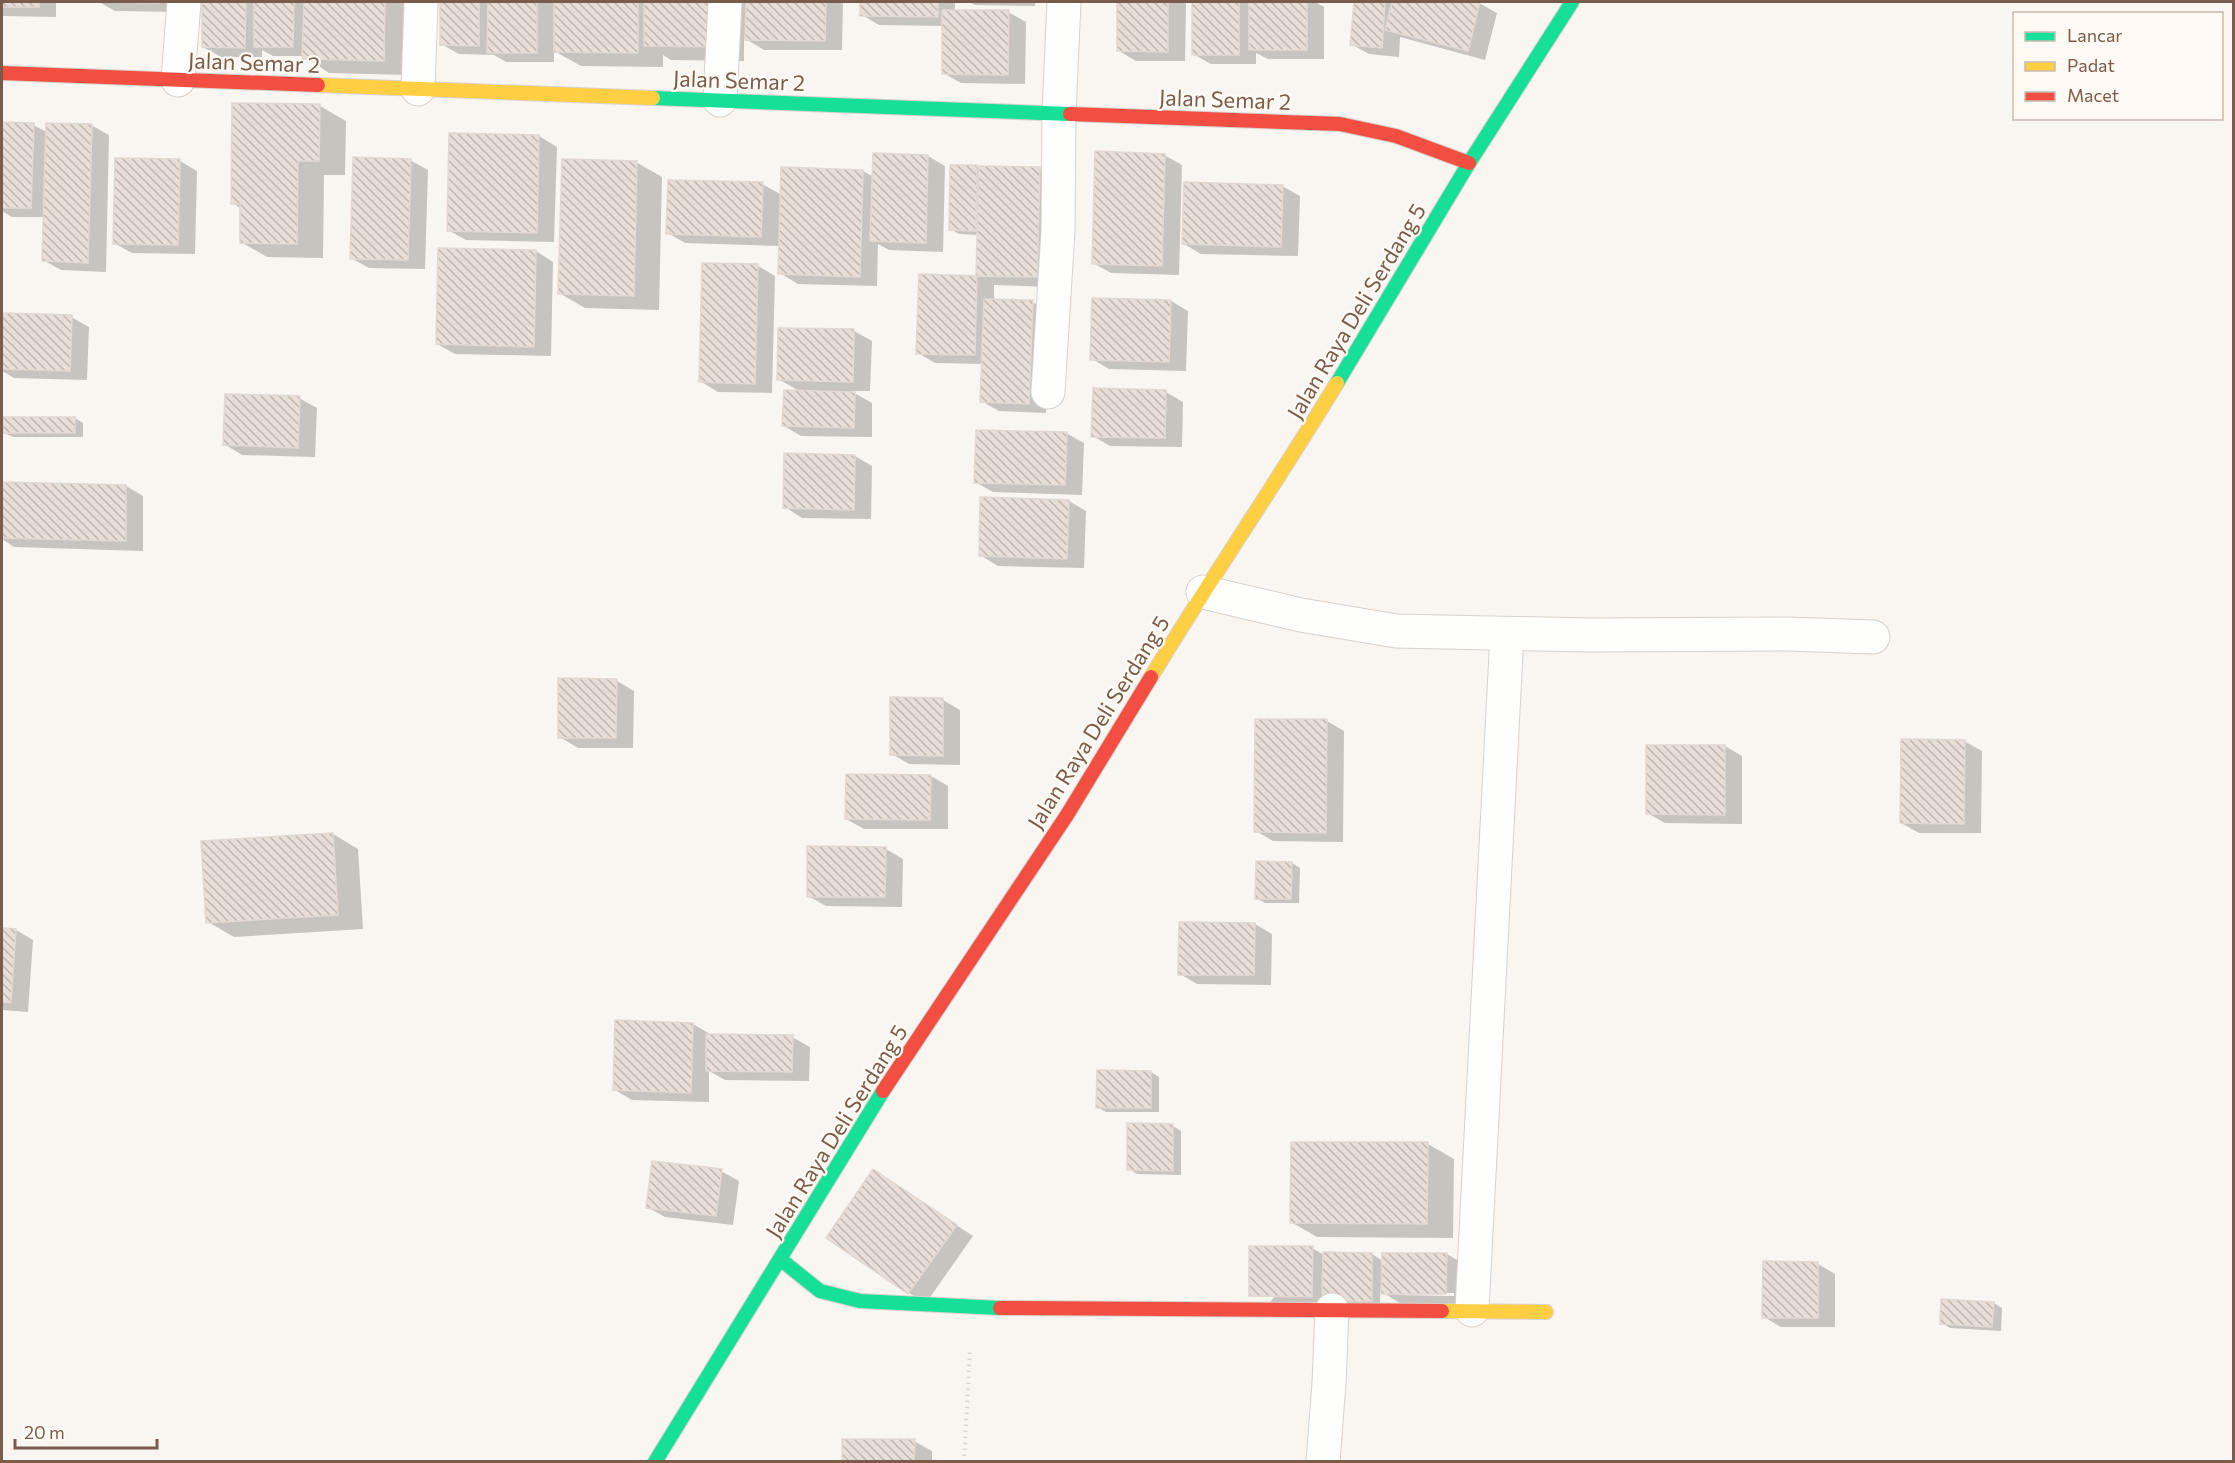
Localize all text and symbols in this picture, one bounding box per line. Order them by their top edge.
legend [2013,12,2223,120]
text: Lancar [2067,24,2123,46]
street label: Jalan Semar 2 [187,46,321,78]
text: Padat [2067,54,2115,76]
street label: Jalan Semar 2 [672,64,806,96]
street label: Jalan Semar 2 [1158,83,1292,115]
text: Macet [2067,84,2119,106]
street label: Jalan Raya Deli Serdang 5 [1281,198,1431,424]
street label: Jalan Raya Deli Serdang 5 [1021,610,1175,834]
street label: Jalan Raya Deli Serdang 5 [759,1019,913,1243]
scale bar [15,1412,158,1450]
text: 20 m [24,1421,65,1443]

